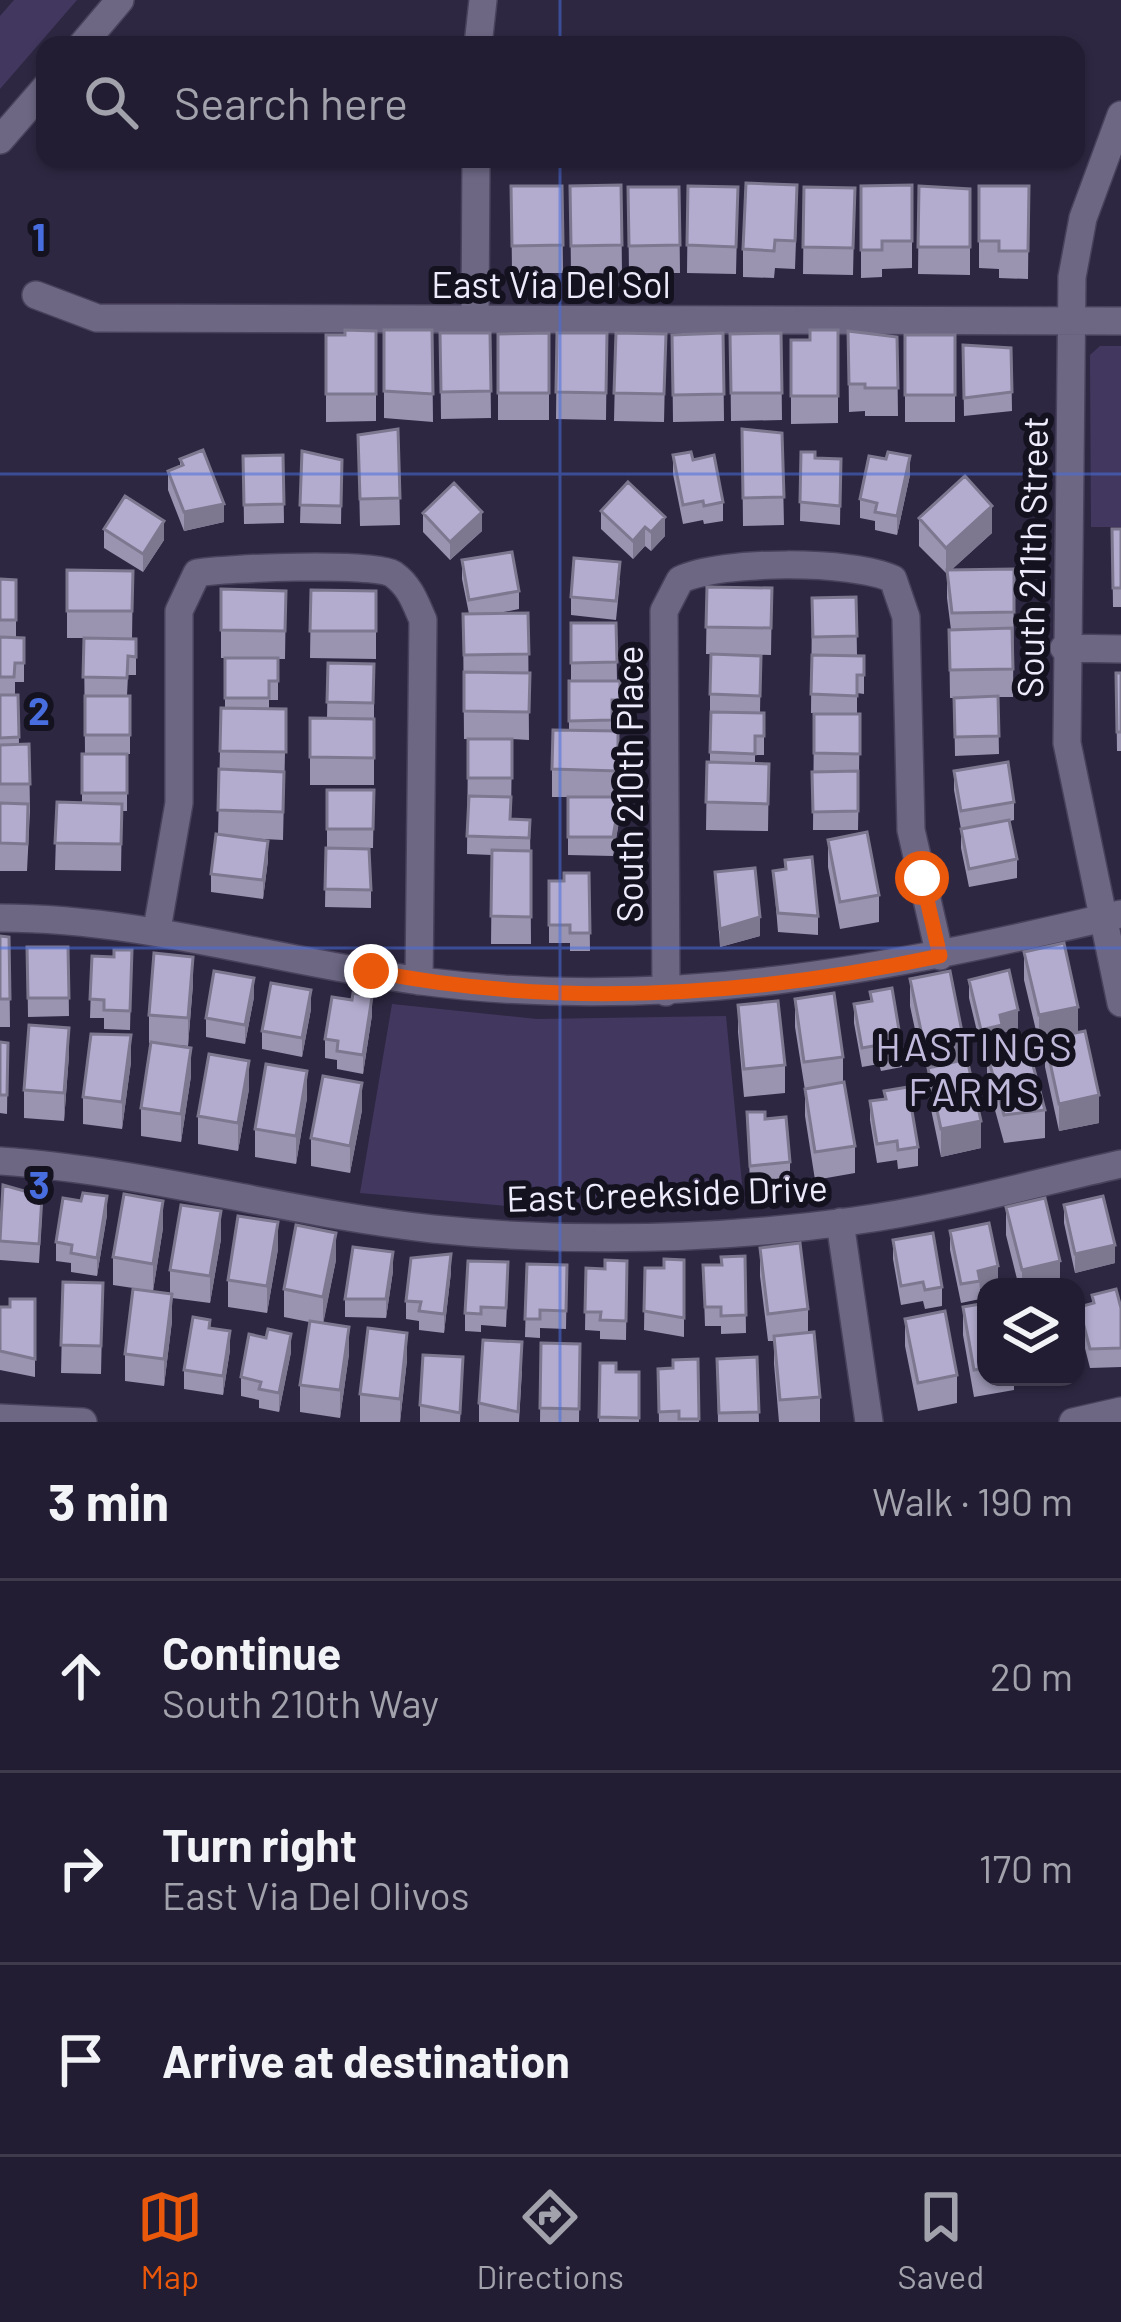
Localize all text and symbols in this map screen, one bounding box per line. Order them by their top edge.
search box [36,36,1085,168]
icon: search [78,69,144,135]
text: Search here [174,75,408,129]
text: 1 [32,212,46,259]
street label: East Via Del Sol [431,262,671,305]
street label: South 211th Street [1007,416,1055,698]
street label: South 210th Place [607,646,650,922]
text: 2 [28,686,50,733]
route start [895,851,949,905]
route end [344,944,398,998]
district label: HASTINGS FARMS [875,1022,1075,1114]
text: 3 [28,1160,50,1207]
street label: East Creekside Drive [506,1165,828,1219]
map controls [977,1278,1085,1386]
button: layers [977,1278,1085,1386]
text: 3 min [48,1470,169,1531]
text: Walk · 190 m [872,1477,1073,1524]
text: Continue [162,1625,341,1679]
icon: ahead [48,1643,114,1709]
text: 20 m [990,1652,1073,1699]
text: South 210th Way [162,1679,439,1726]
text: Turn right [162,1817,357,1871]
icon: right [48,1835,114,1901]
text: 170 m [979,1844,1073,1891]
text: East Via Del Olivos [162,1871,470,1918]
icon: arrive [48,2027,114,2093]
text: Arrive at destination [162,2033,570,2087]
tab: Map [137,2184,203,2296]
tab: Directions [476,2184,624,2296]
tab: Saved [898,2184,984,2296]

